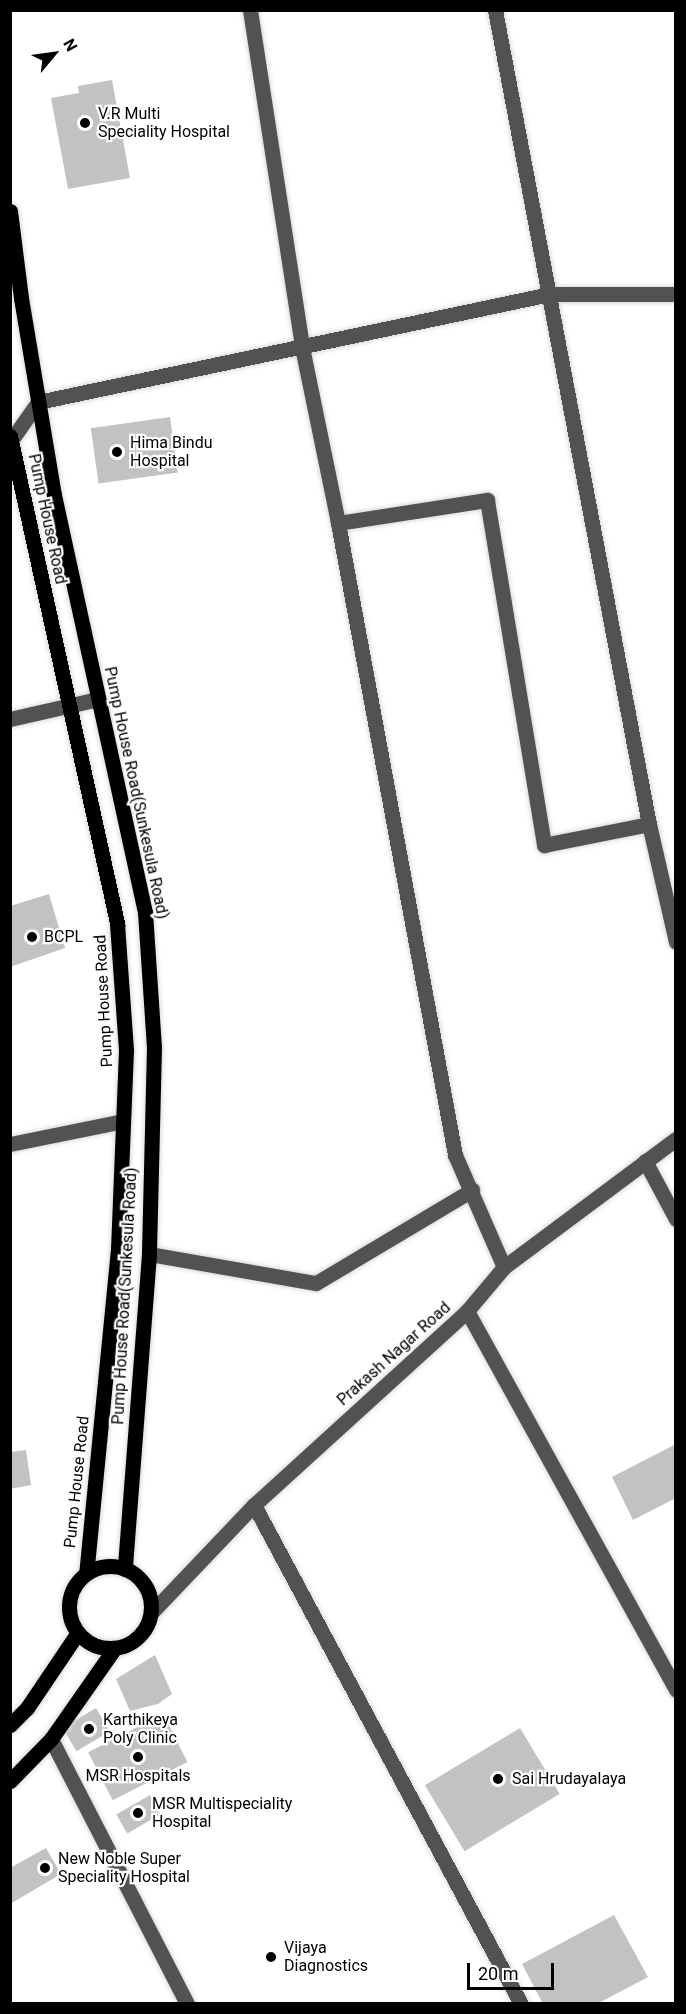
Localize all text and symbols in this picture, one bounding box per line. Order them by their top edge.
north arrow [24,24,84,84]
text: N [59,35,81,55]
place label: V.R Multi Speciality Hospital [98,104,230,142]
marker: V.R Multi Speciality Hospital [76,114,94,132]
place label: Hima Bindu Hospital [130,433,213,471]
marker: Hima Bindu Hospital [108,443,126,461]
street label: Pump House Road [24,452,70,586]
street label: Pump House Road(Sunkesula Road) [100,665,172,921]
place label: BCPL [44,927,83,947]
marker: BCPL [25,930,39,944]
street label: Pump House Road [91,934,117,1068]
street label: Pump House Road(Sunkesula Road) [109,1167,141,1425]
street label: Prakash Nagar Road [333,1298,455,1410]
street label: Pump House Road [61,1415,93,1549]
place label: Karthikeya Poly Clinic [103,1710,178,1748]
marker: Karthikeya Poly Clinic [80,1720,98,1738]
marker: MSR Hospitals [131,1750,145,1764]
place label: MSR Hospitals [85,1766,191,1786]
place label: Sai Hrudayalaya [512,1769,626,1789]
marker: Sai Hrudayalaya [489,1770,507,1788]
place label: MSR Multispeciality Hospital [152,1794,292,1832]
marker: MSR Multispeciality Hospital [129,1804,147,1822]
place label: New Noble Super Speciality Hospital [58,1849,190,1887]
marker: New Noble Super Speciality Hospital [36,1859,54,1877]
place label: Vijaya Diagnostics [284,1938,368,1976]
marker: Vijaya Diagnostics [262,1948,280,1966]
scale bar [470,1951,557,1989]
text: 20 m [478,1963,518,1984]

